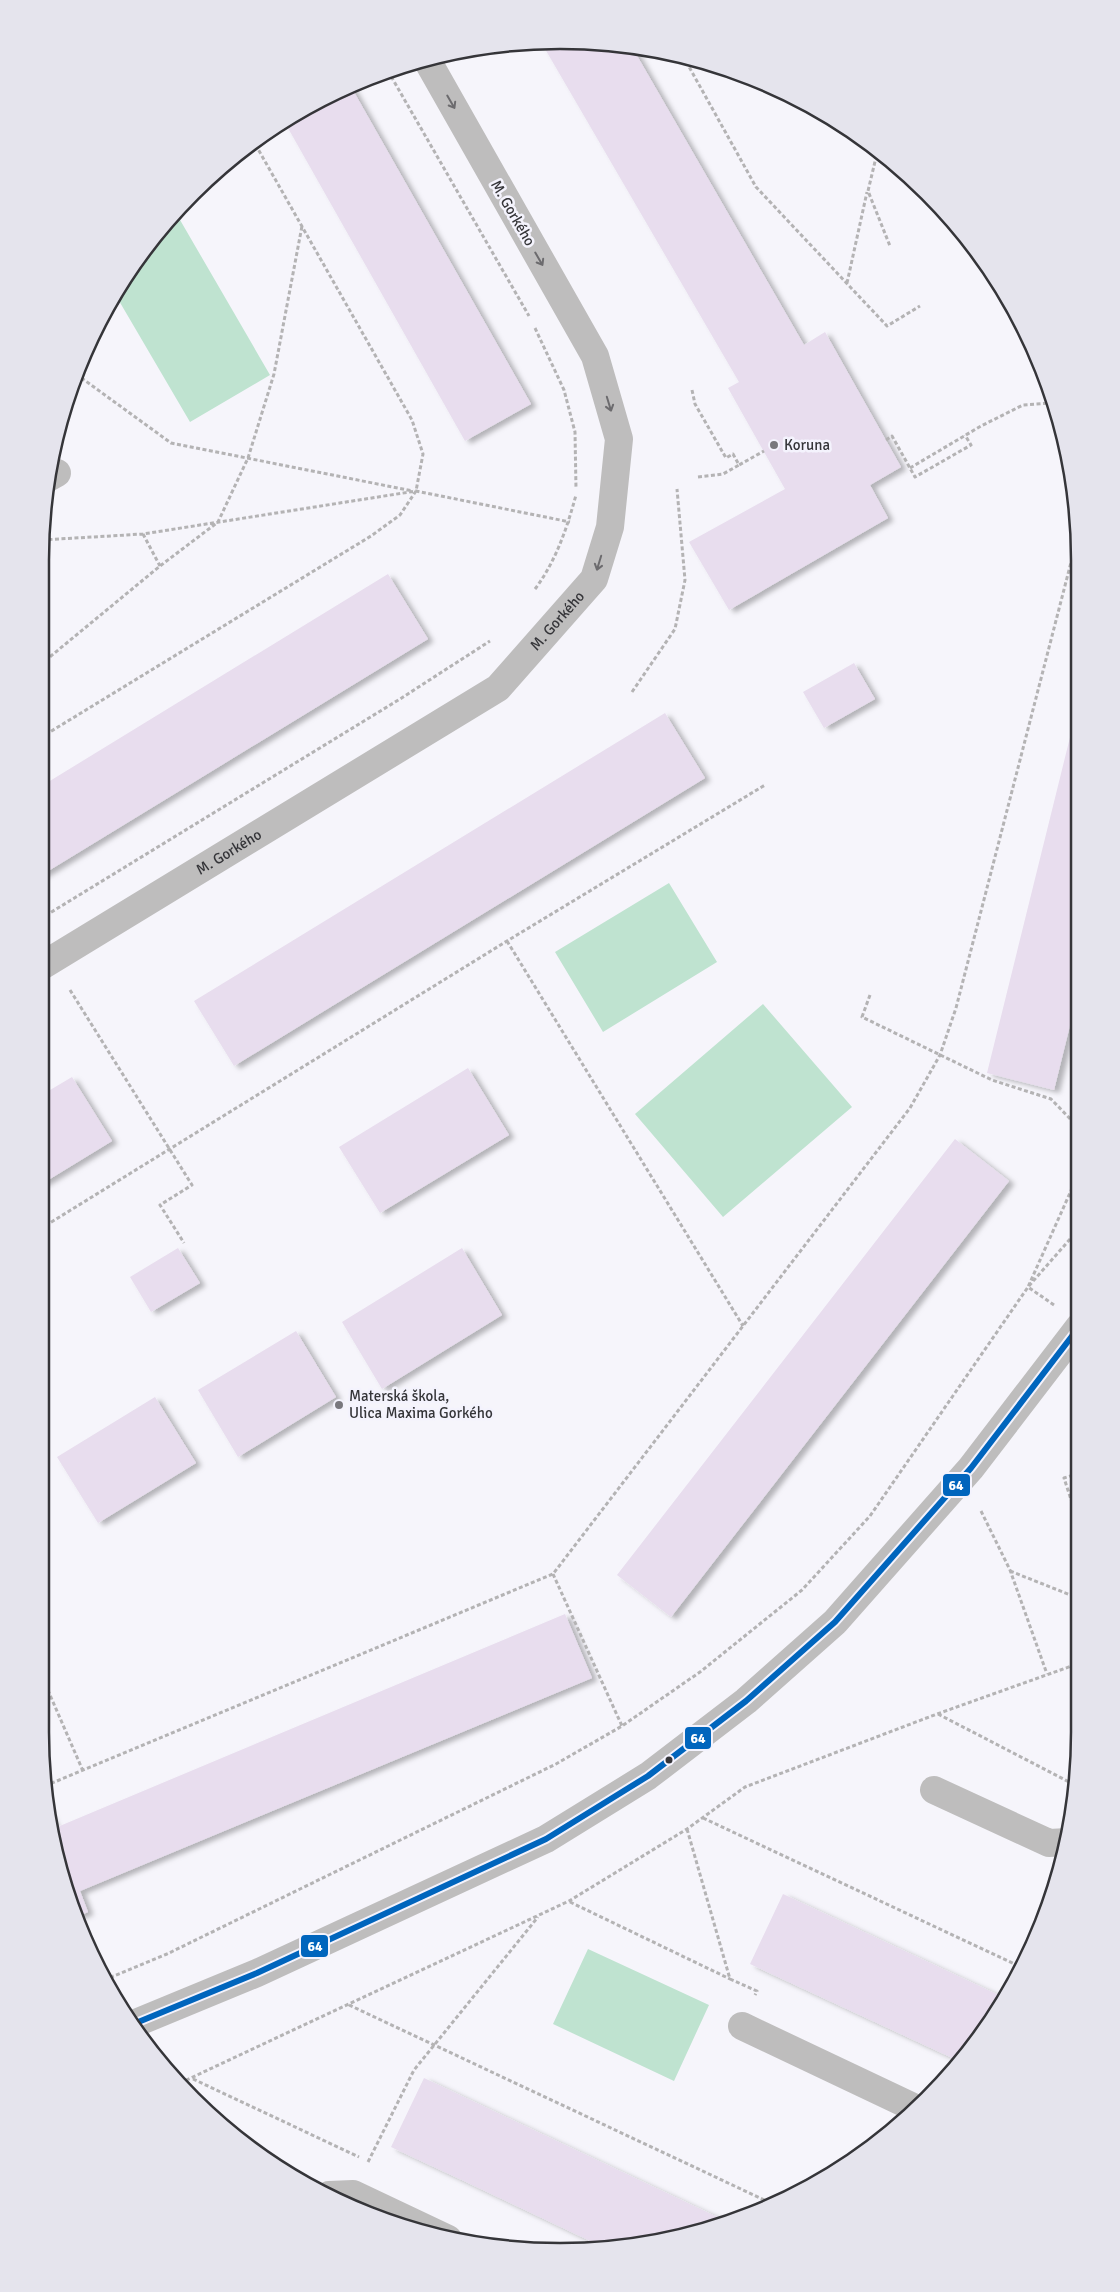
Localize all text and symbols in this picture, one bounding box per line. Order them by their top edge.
one-way arrow [446,95,456,109]
street label: M. Gorkého [487,177,539,249]
one-way arrow [535,251,545,265]
one-way arrow [605,396,615,412]
place label: Koruna [784,436,830,454]
marker: Koruna [768,439,780,451]
one-way arrow [594,555,603,571]
street label: M. Gorkého [526,587,588,654]
street label: M. Gorkého [193,825,265,879]
place label: Materská škola, Ulica Maxima Gorkého [349,1387,493,1422]
marker: Materská škola, Ulica Maxima Gorkého [333,1399,345,1411]
line badge: 64 [942,1473,971,1497]
text: 64 [948,1477,964,1494]
line badge: 64 [684,1726,712,1750]
text: 64 [690,1730,706,1747]
unlabelled marker [664,1755,674,1765]
line badge: 64 [300,1934,329,1958]
text: 64 [307,1938,323,1955]

